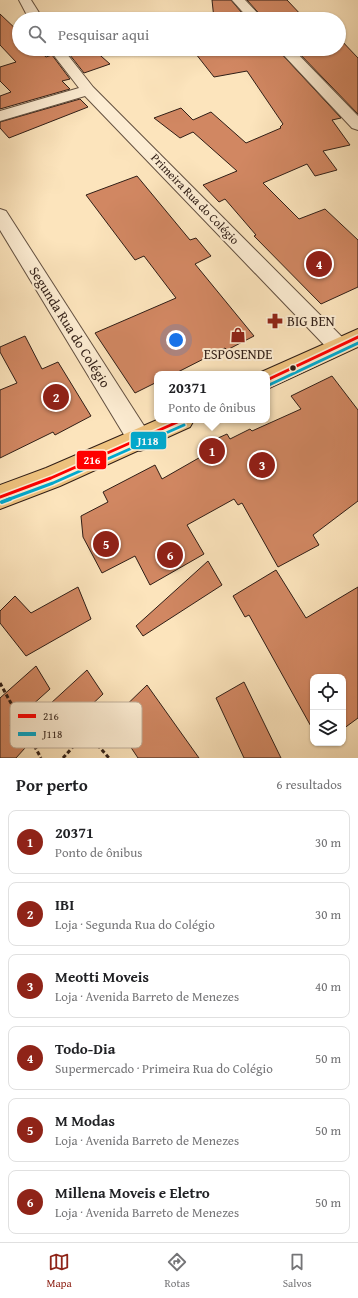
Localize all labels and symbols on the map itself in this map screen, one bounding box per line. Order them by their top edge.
street label: Primeira Rua do Colégio [147,149,243,248]
pin: 4 [306,249,332,279]
street label: Segunda Rua do Colégio [25,263,115,391]
place label: BIG BEN [287,311,335,331]
pharmacy icon: BIG BEN [266,312,284,330]
shop icon: ESPOSENDE [229,326,247,344]
your location [166,330,186,350]
place label: ESPOSENDE [204,344,272,364]
unlabelled marker [288,363,298,373]
pin: 2 [43,382,69,412]
line badge: J118 [130,431,167,450]
text: J118 [136,433,159,449]
pin: 1 [199,436,225,466]
line badge: 216 [76,450,107,470]
pin: 3 [249,450,275,480]
text: 216 [83,452,101,468]
pin: 5 [93,529,119,559]
pin: 6 [157,540,183,570]
legend [10,702,142,748]
text: 216 [43,708,59,724]
text: J118 [41,726,62,742]

